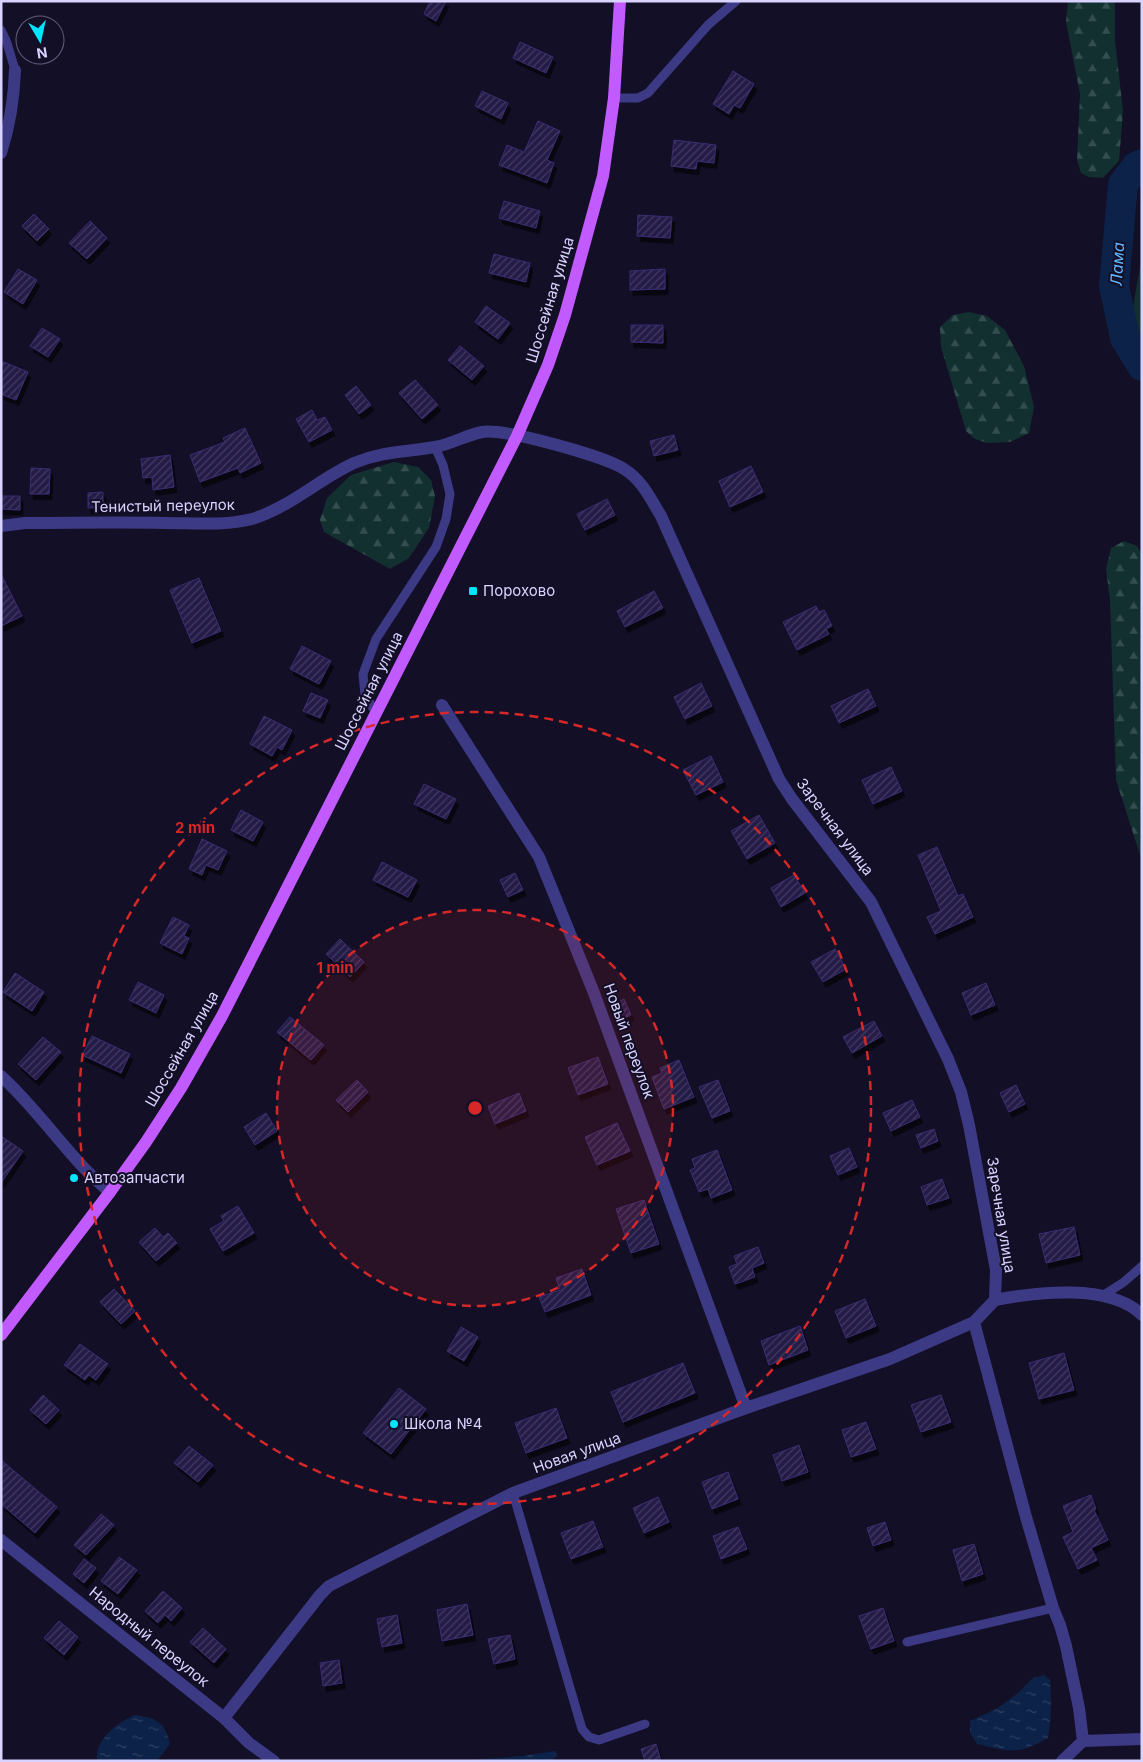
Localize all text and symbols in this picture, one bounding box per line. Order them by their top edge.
north arrow [15,15,65,65]
text: N [36,44,49,63]
street label: Шоссейная улица [521,235,578,365]
water label: Лама [1106,241,1128,286]
street label: Тенистый переулок [91,495,235,516]
place label: Порохово [483,581,555,600]
marker: Порохово [467,585,479,597]
street label: Шоссейная улица [330,628,407,753]
street label: Заречная улица [793,774,878,879]
text: 2 min [175,818,215,837]
text: 1 min [316,958,354,977]
street label: Новый переулок [600,981,659,1101]
street label: Шоссейная улица [141,987,222,1110]
centre of rings [466,1099,484,1117]
street label: Заречная улица [983,1156,1020,1274]
place label: Автозапчасти [84,1168,185,1187]
marker: Автозапчасти [68,1172,80,1184]
place label: Школа №4 [404,1414,483,1433]
marker: Школа №4 [388,1418,400,1430]
street label: Новая улица [530,1428,623,1477]
street label: Народный переулок [85,1582,213,1691]

